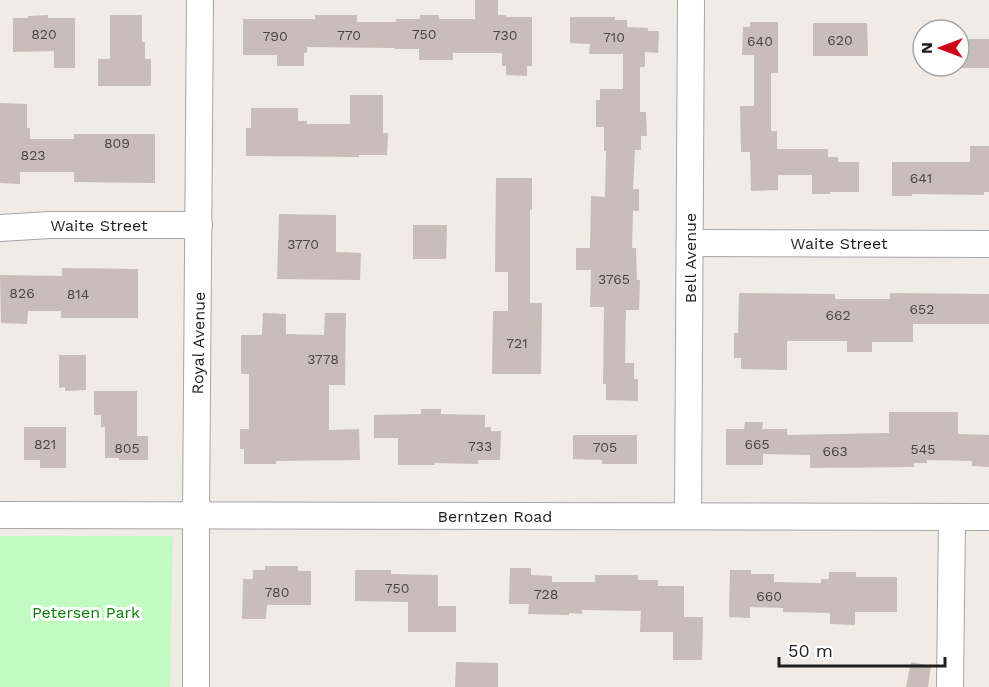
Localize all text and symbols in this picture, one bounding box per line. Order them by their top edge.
north arrow [911,18,971,78]
house number: 820 [31,26,57,42]
house number: 750 [412,26,436,42]
house number: 770 [337,27,361,43]
house number: 730 [493,27,517,43]
house number: 790 [262,28,288,44]
house number: 710 [603,29,625,45]
house number: 620 [827,32,853,48]
house number: 640 [747,33,773,49]
text: N [917,42,936,54]
house number: 809 [104,135,130,151]
house number: 823 [21,147,45,163]
house number: 641 [910,170,932,186]
street label: Bell Avenue [681,213,700,303]
street label: Waite Street [50,216,148,235]
street label: Waite Street [790,234,888,253]
house number: 3770 [287,236,319,252]
house number: 3765 [598,271,630,287]
house number: 826 [9,285,35,301]
house number: 814 [67,286,89,302]
street label: Royal Avenue [188,292,209,394]
house number: 652 [910,301,934,317]
house number: 662 [825,307,851,323]
house number: 721 [506,335,528,351]
house number: 3778 [307,351,339,367]
house number: 821 [34,436,56,452]
house number: 665 [744,436,770,452]
house number: 733 [468,438,492,454]
house number: 705 [593,439,617,455]
house number: 805 [114,440,140,456]
house number: 545 [911,441,935,457]
house number: 663 [822,443,848,459]
street label: Berntzen Road [438,507,552,526]
house number: 750 [385,580,409,596]
house number: 780 [265,584,289,600]
house number: 728 [534,586,558,602]
house number: 660 [756,588,782,604]
park label: Petersen Park [32,603,140,622]
scale bar [779,630,946,668]
text: 50 m [788,640,833,661]

